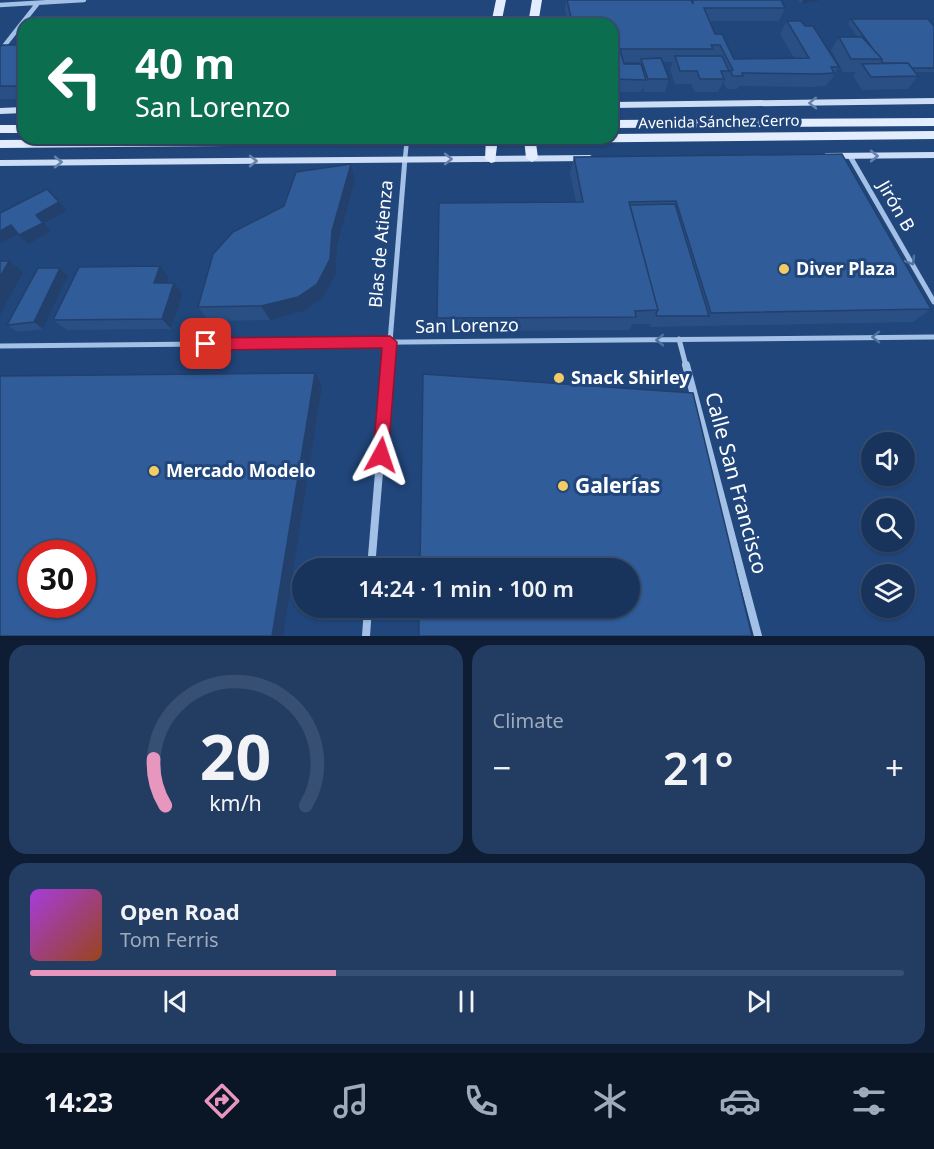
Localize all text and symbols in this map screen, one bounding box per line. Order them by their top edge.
text: 40 m [135,34,235,91]
icon: left [36,42,114,120]
text: San Lorenzo [135,88,291,125]
one-way arrow [808,97,817,109]
street label: Avenida Sánchez Cerro [638,110,800,132]
one-way arrow [870,150,879,162]
one-way arrow [444,153,453,165]
one-way arrow [249,155,258,167]
one-way arrow [54,156,63,168]
street label: Jirón B [872,174,921,235]
street label: Blas de Atienza [362,179,398,309]
one-way arrow [903,255,915,265]
place label: Diver Plaza [796,256,895,280]
marker: Diver Plaza [777,262,791,276]
street label: San Lorenzo [415,312,519,338]
pin [180,318,231,369]
icon: arrive [189,327,222,360]
one-way arrow [871,331,880,343]
one-way arrow [655,333,664,346]
place label: Snack Shirley [571,365,690,389]
marker: Snack Shirley [552,371,566,385]
street label: Calle San Francisco [699,389,775,577]
position arrow [349,423,413,487]
map controls [861,432,915,618]
button: sound [861,432,915,486]
place label: Mercado Modelo [166,458,316,482]
marker: Mercado Modelo [147,464,161,478]
place label: Galerías [575,471,660,499]
marker: Galerías [556,479,570,493]
button: search [861,498,915,552]
speed limit sign: 30 [18,540,96,618]
button: layers [861,564,915,618]
text: 14:24 · 1 min · 100 m [358,573,574,603]
text: Climate [493,707,564,734]
text: 20 [200,713,271,798]
text: 21° [663,737,734,798]
text: − [493,745,511,790]
text: + [885,745,904,790]
text: km/h [209,789,262,818]
text: Open Road [120,896,240,926]
text: Tom Ferris [120,926,219,953]
icon: previous [159,985,192,1018]
icon: pause [450,985,483,1018]
icon: next [742,985,775,1018]
icon: directions [201,1080,243,1122]
icon: music [330,1080,372,1122]
icon: phone [460,1080,502,1122]
icon: climate [589,1080,631,1122]
icon: car [719,1080,761,1122]
icon: filters [848,1080,890,1122]
text: 14:23 [44,1083,113,1120]

